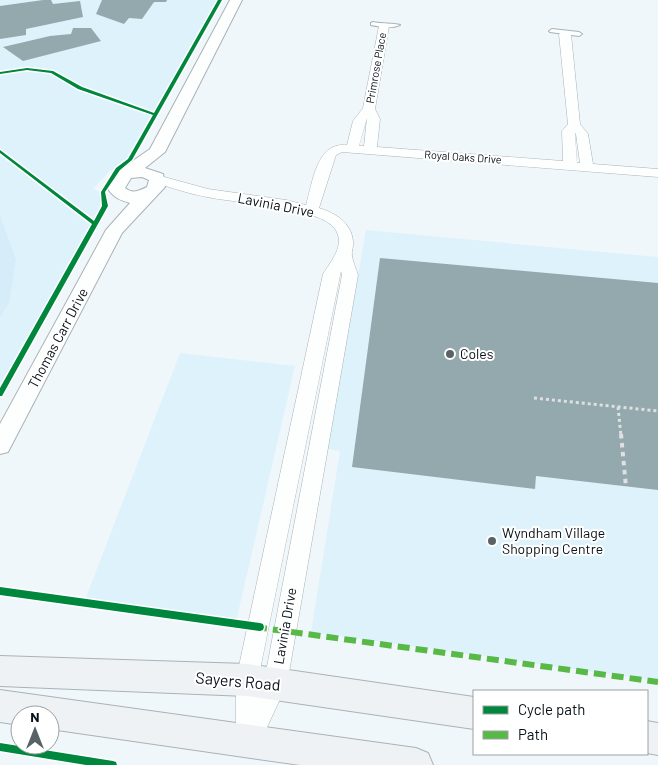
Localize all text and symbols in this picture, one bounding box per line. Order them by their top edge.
street label: Primrose Place [363,31,388,104]
street label: Royal Oaks Drive [424,147,502,166]
street label: Lavinia Drive [236,189,316,220]
street label: Thomas Carr Drive [24,285,91,391]
place label: Coles [460,345,494,362]
marker: Coles [444,348,456,360]
place label: Wyndham Village Shopping Centre [502,524,605,557]
marker: Wyndham Village Shopping Centre [486,535,498,547]
street label: Lavinia Drive [269,586,300,666]
street label: Sayers Road [195,667,281,694]
legend [473,690,648,755]
text: Cycle path [518,700,585,718]
north arrow [10,705,60,755]
text: N [30,708,40,725]
text: Path [518,725,548,743]

